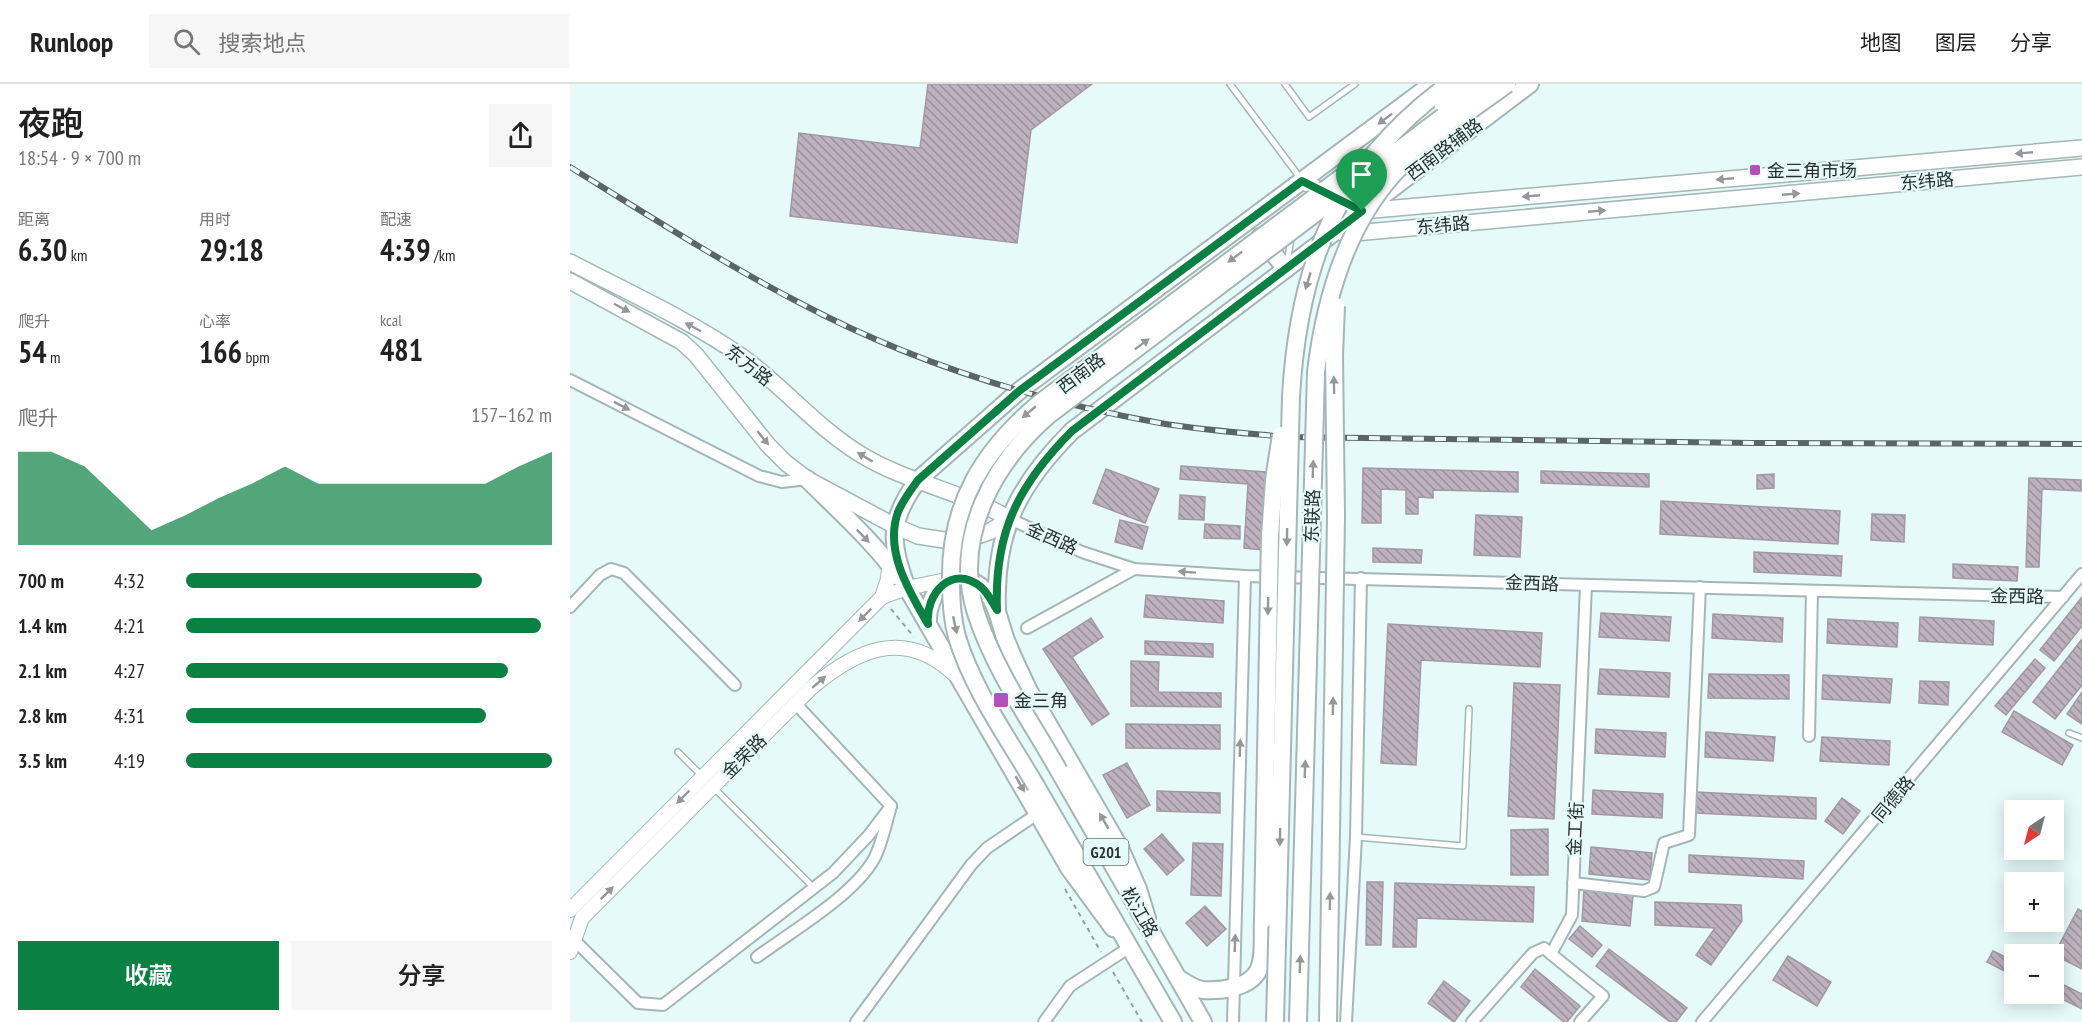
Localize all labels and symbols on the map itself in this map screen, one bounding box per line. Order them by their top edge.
one-way arrow [1378,113,1394,125]
street label: 西南路辅路 [1401,113,1487,185]
pin [1336,149,1387,211]
one-way arrow [2014,149,2033,158]
place label: 金三角市场 [1767,159,1857,182]
marker: 金三角市场 [1748,163,1762,177]
street label: 东纬路 [1899,167,1955,195]
one-way arrow [1715,174,1734,184]
one-way arrow [1782,189,1801,199]
one-way arrow [1521,191,1540,201]
one-way arrow [1588,206,1607,216]
street label: 东纬路 [1415,211,1471,239]
one-way arrow [1228,251,1243,263]
one-way arrow [1303,272,1312,290]
one-way arrow [613,303,630,313]
one-way arrow [685,322,702,331]
one-way arrow [1134,338,1150,350]
street label: 东方路 [721,339,777,391]
street label: 西南路 [1053,348,1109,398]
one-way arrow [1329,375,1339,394]
one-way arrow [614,402,631,411]
one-way arrow [1021,406,1037,419]
one-way arrow [756,431,768,446]
one-way arrow [857,451,873,462]
one-way arrow [1308,459,1318,478]
street label: 东联路 [1300,489,1324,543]
street label: 金西路 [1023,517,1081,559]
one-way arrow [856,528,870,542]
one-way arrow [1283,528,1292,547]
one-way arrow [1177,568,1196,577]
street label: 金西路 [1505,571,1559,595]
street label: 金西路 [1990,584,2044,608]
one-way arrow [1264,596,1273,615]
one-way arrow [858,607,872,621]
one-way arrow [950,615,960,634]
one-way arrow [811,676,826,689]
place label: 金三角 [1014,689,1068,712]
marker: 金三角 [992,691,1010,709]
one-way arrow [1328,696,1338,715]
street label: 金荣路 [717,729,771,783]
one-way arrow [1235,738,1245,757]
one-way arrow [1300,759,1310,778]
street label: 同德路 [1867,771,1919,827]
one-way arrow [1014,775,1024,792]
one-way arrow [676,790,690,804]
north arrow [2004,800,2064,860]
street label: 金工街 [1562,801,1588,857]
one-way arrow [1100,813,1110,830]
one-way arrow [1275,828,1285,847]
road number: G201 [1084,839,1128,865]
street label: 松江路 [1117,883,1163,941]
one-way arrow [599,887,613,901]
one-way arrow [1325,891,1335,910]
one-way arrow [1230,933,1240,952]
one-way arrow [1295,954,1304,973]

